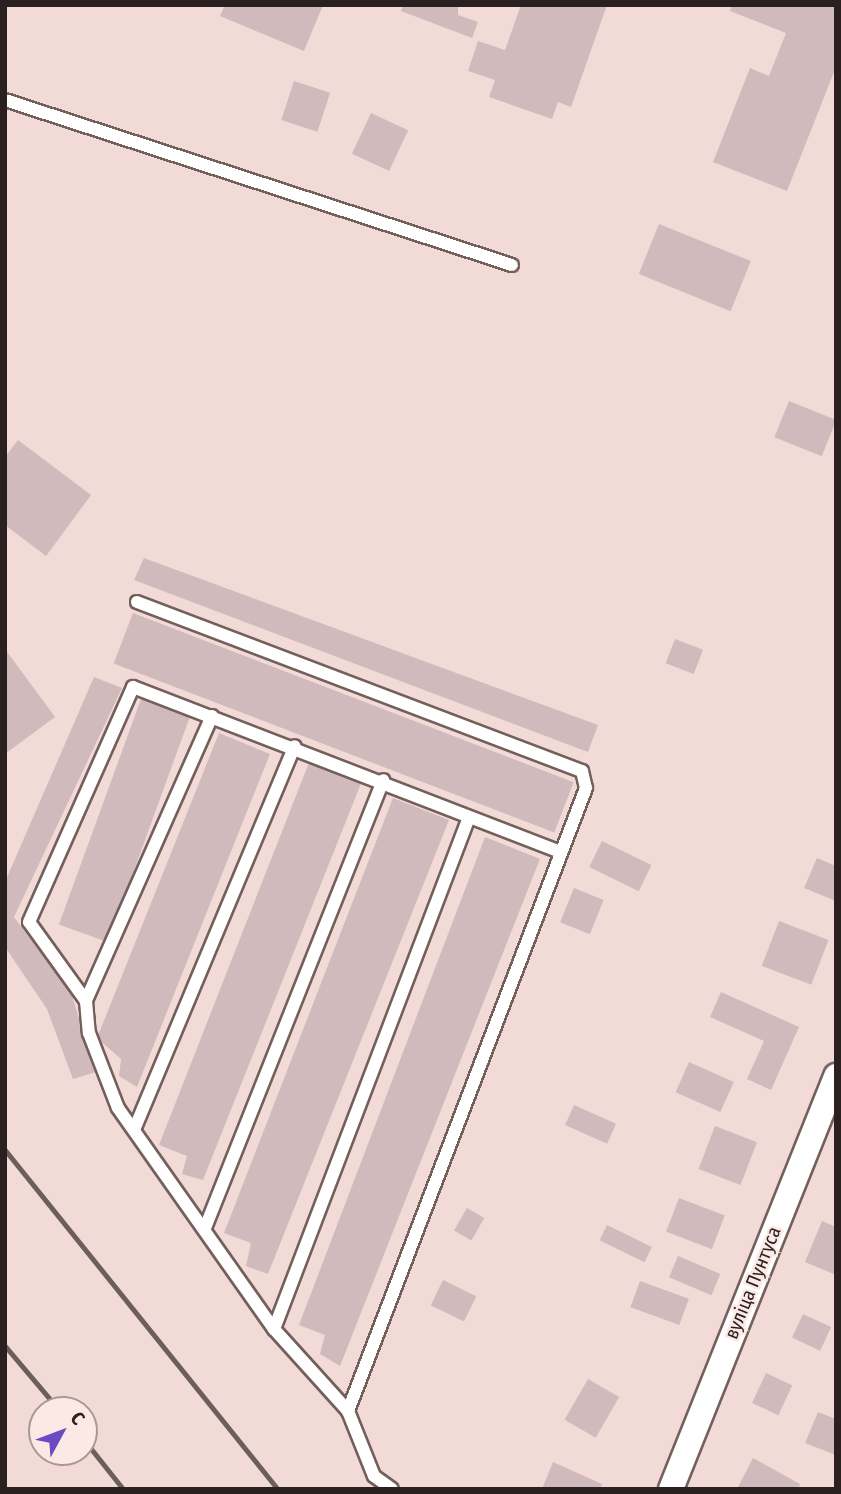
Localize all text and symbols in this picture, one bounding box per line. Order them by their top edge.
street label: вуліца Пунтуса [720,1223,786,1343]
north arrow [28,1396,98,1466]
text: С [66,1407,90,1430]

